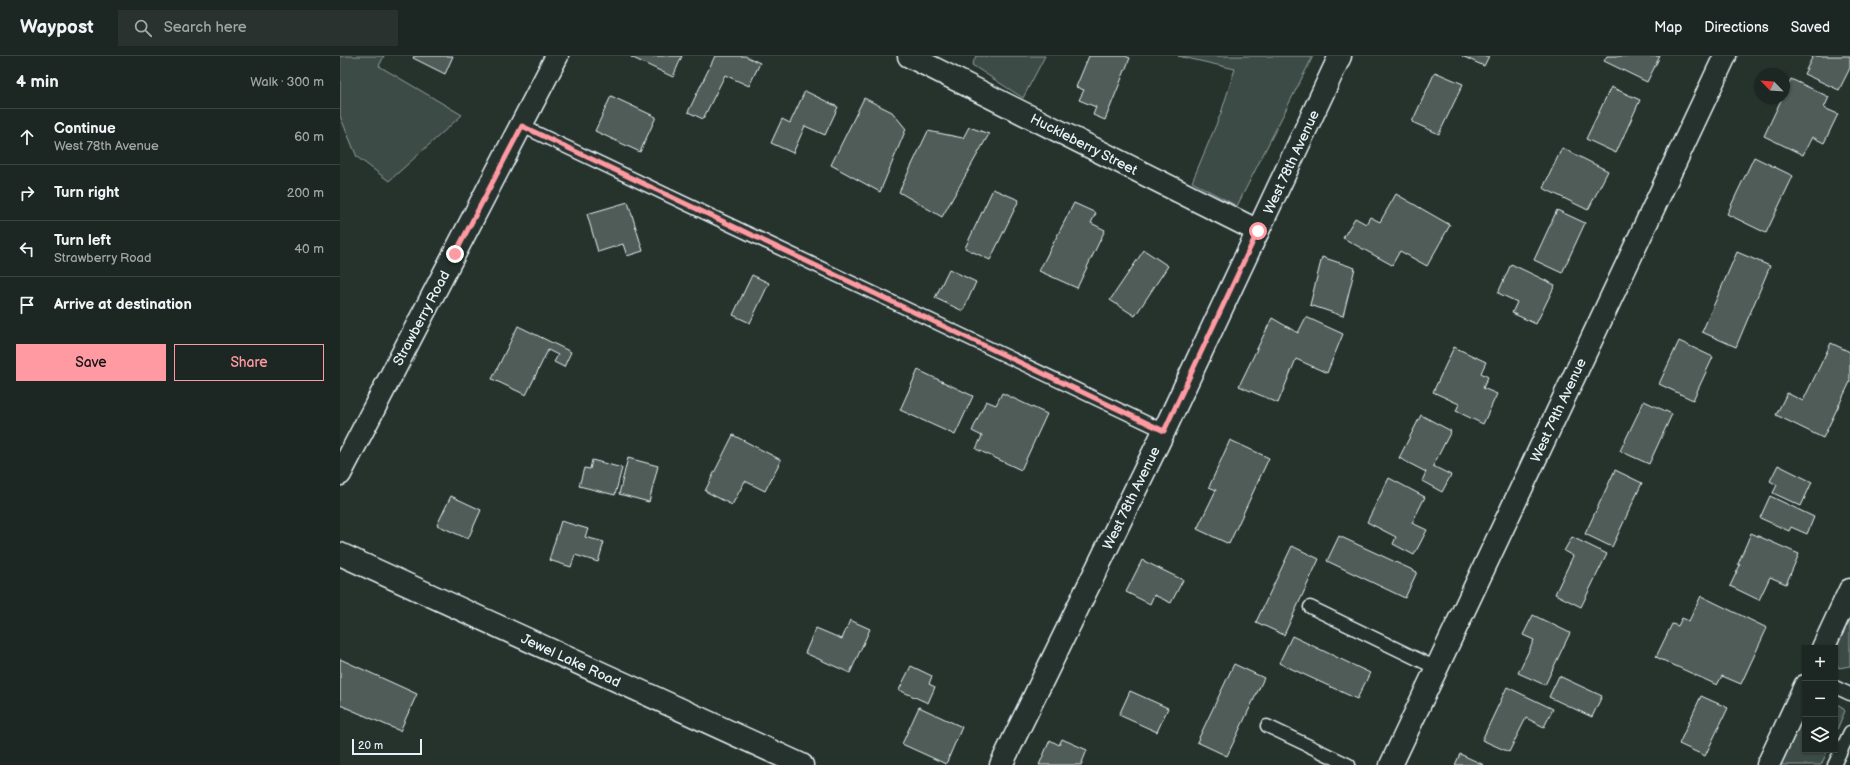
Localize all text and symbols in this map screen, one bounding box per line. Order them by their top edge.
search box [118,10,398,46]
text: Waypost [20,16,94,39]
icon: search [132,17,154,39]
text: Search here [164,18,247,37]
text: Map [1654,19,1682,36]
text: Directions [1704,19,1769,36]
text: Saved [1791,19,1830,36]
north arrow [1754,68,1790,104]
text: 4 min [16,72,59,92]
text: Walk · 300 m [250,74,324,90]
street label: West 78th Avenue [1260,108,1323,217]
street label: Huckleberry Street [1027,110,1141,179]
text: Continue [54,119,116,138]
icon: ahead [16,126,38,148]
text: 60 m [294,129,324,145]
text: West 78th Avenue [54,138,159,154]
icon: right [16,182,38,204]
text: Turn right [54,183,119,202]
text: 200 m [287,185,324,201]
route start [1249,222,1267,240]
text: Turn left [54,231,111,250]
icon: left [16,238,38,260]
text: 40 m [294,241,324,257]
route end [446,245,464,263]
text: Strawberry Road [54,250,151,266]
street label: Strawberry Road [389,268,454,369]
icon: arrive [16,294,38,316]
text: Arrive at destination [54,295,192,314]
button: Save [16,344,166,381]
button: Share [174,344,324,381]
street label: West 79th Avenue [1527,356,1590,465]
street label: West 78th Avenue [1099,444,1164,553]
street label: Jewel Lake Road [518,630,623,691]
map controls [1802,645,1838,753]
button: + [1802,645,1838,681]
button: − [1802,681,1838,717]
button: layers [1802,717,1838,753]
scale bar [352,737,422,756]
text: 20 m [358,739,383,752]

